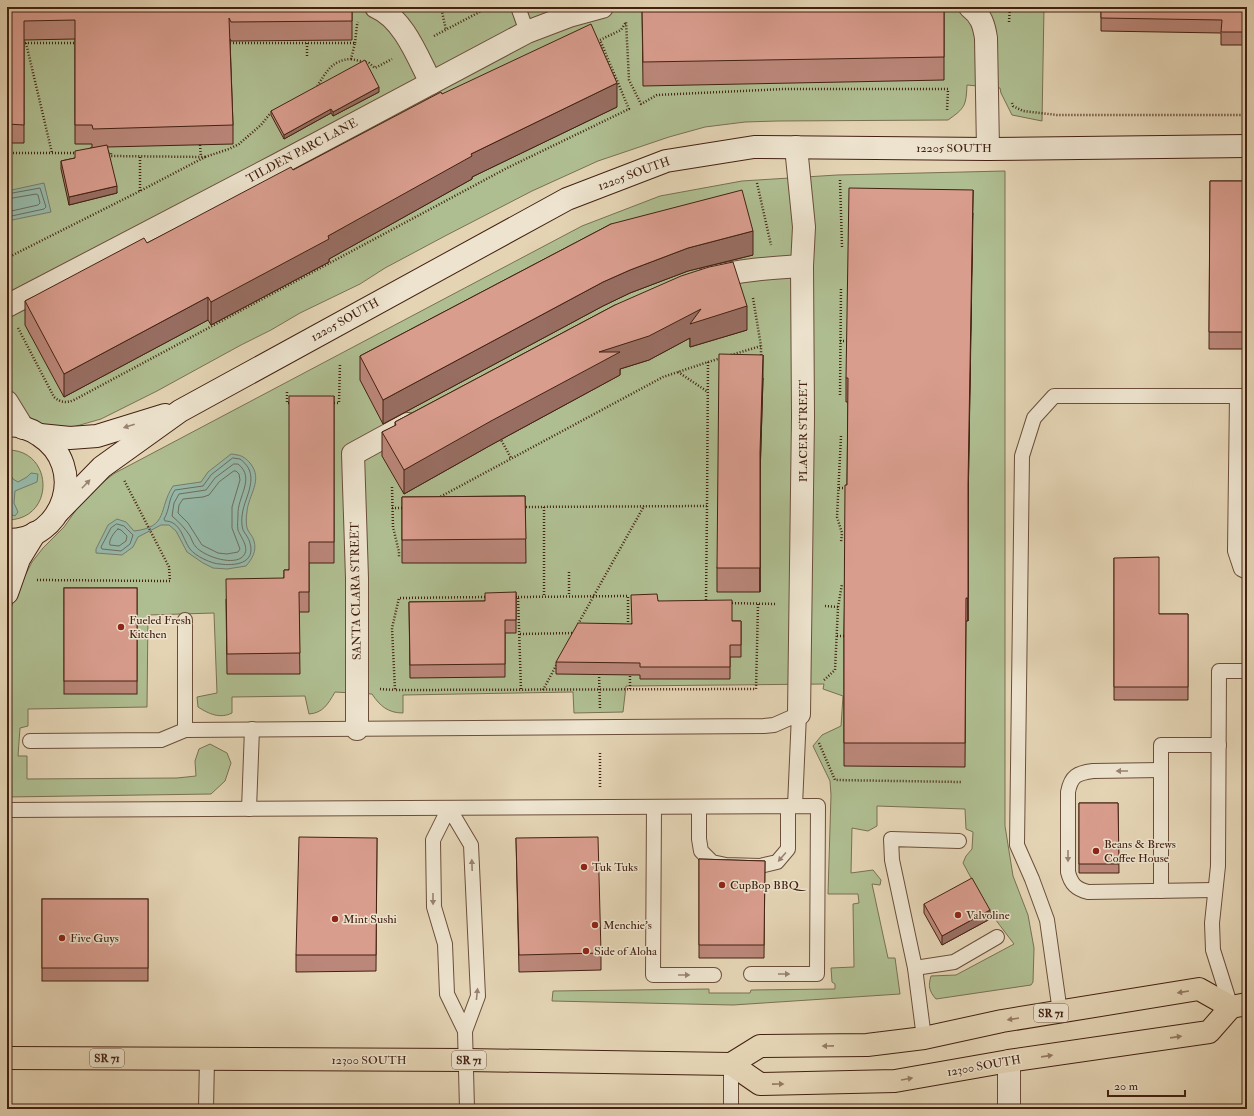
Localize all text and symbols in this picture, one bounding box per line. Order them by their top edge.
street label: TILDEN PARC LANE [244,115,361,187]
street label: 12205 SOUTH [916,141,992,156]
street label: 12205 SOUTH [596,154,672,194]
street label: 12205 SOUTH [308,295,382,345]
street label: PLACER STREET [796,380,811,482]
one-way arrow [122,423,134,429]
one-way arrow [81,479,90,489]
street label: SANTA CLARA STREET [347,522,365,660]
place label: Fueled Fresh Kitchen [129,613,192,642]
marker: Fueled Fresh Kitchen [116,622,126,632]
one-way arrow [1115,768,1128,774]
place label: Beans & Brews Coffee House [1104,837,1176,866]
marker: Beans & Brews Coffee House [1091,846,1101,856]
one-way arrow [1065,850,1071,863]
one-way arrow [777,852,786,862]
one-way arrow [469,858,475,871]
place label: Tuk Tuks [592,860,638,875]
marker: Tuk Tuks [579,862,589,872]
place label: CupBop BBQ [730,878,807,893]
marker: CupBop BBQ [717,880,727,890]
one-way arrow [430,893,437,905]
place label: Valvoline [966,908,1010,923]
marker: Valvoline [953,910,963,920]
place label: Mint Sushi [343,912,397,927]
marker: Mint Sushi [330,914,340,924]
place label: Menchie's [603,918,652,933]
marker: Menchie's [590,920,600,930]
place label: Five Guys [70,931,119,946]
marker: Five Guys [57,933,67,943]
place label: Side of Aloha [594,944,658,959]
marker: Side of Aloha [581,946,591,956]
one-way arrow [778,971,791,977]
one-way arrow [678,972,691,978]
one-way arrow [473,988,480,1001]
one-way arrow [1177,989,1189,995]
road number: SR 71 [1034,1004,1068,1022]
one-way arrow [1007,1016,1019,1022]
one-way arrow [1170,1034,1182,1040]
one-way arrow [821,1043,834,1049]
road number: SR 71 [90,1049,124,1067]
road number: SR 71 [452,1051,486,1069]
street label: 12300 SOUTH [946,1052,1022,1080]
street label: 12300 SOUTH [332,1053,407,1068]
one-way arrow [1041,1053,1053,1059]
scale bar [1108,1072,1185,1098]
one-way arrow [901,1076,913,1082]
text: 20 m [1114,1079,1139,1094]
one-way arrow [772,1081,785,1087]

